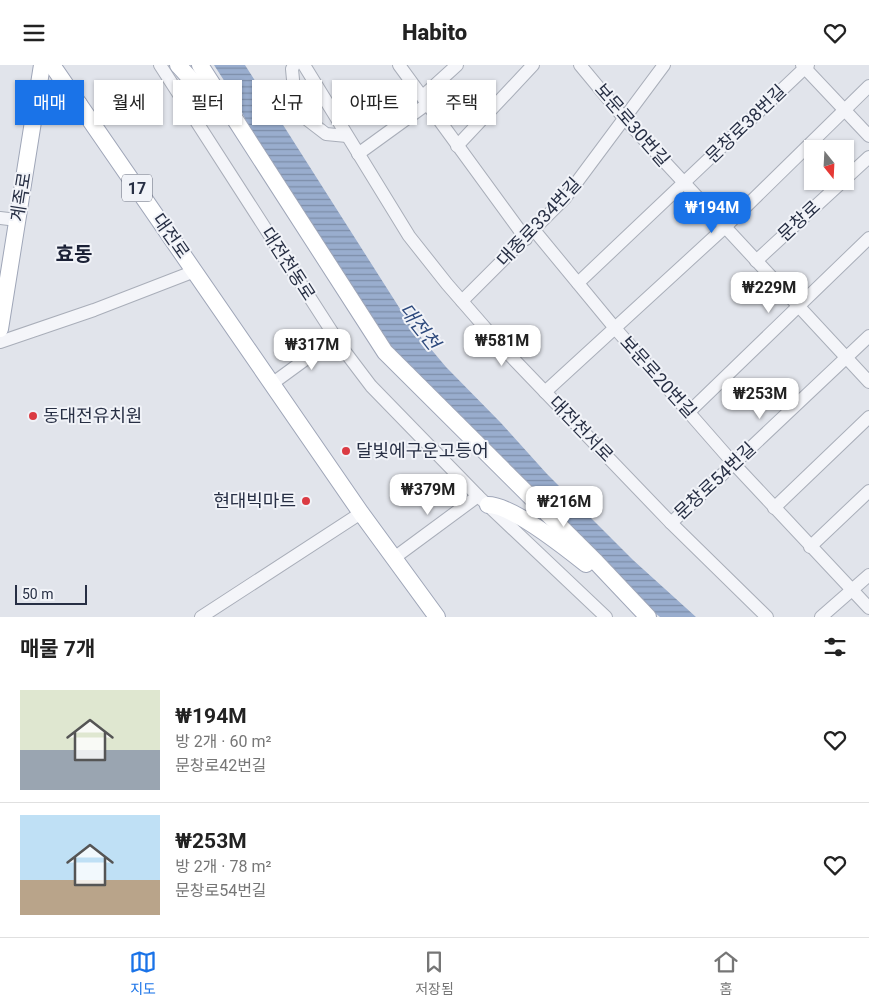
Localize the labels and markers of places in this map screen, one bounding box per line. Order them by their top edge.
pin: ₩194M [677,191,747,234]
pin: ₩229M [734,271,804,314]
pin: ₩581M [467,325,537,367]
pin: ₩317M [277,329,347,371]
pin: ₩253M [725,377,795,420]
place label: 동대전유치원 [43,405,142,426]
marker: 동대전유치원 [27,410,39,422]
place label: 달빛에구운고등어 [356,440,488,461]
marker: 달빛에구운고등어 [340,445,352,457]
pin: ₩379M [393,473,463,516]
pin: ₩216M [529,485,599,528]
place label: 현대빅마트 [213,490,296,511]
marker: 현대빅마트 [300,495,312,507]

